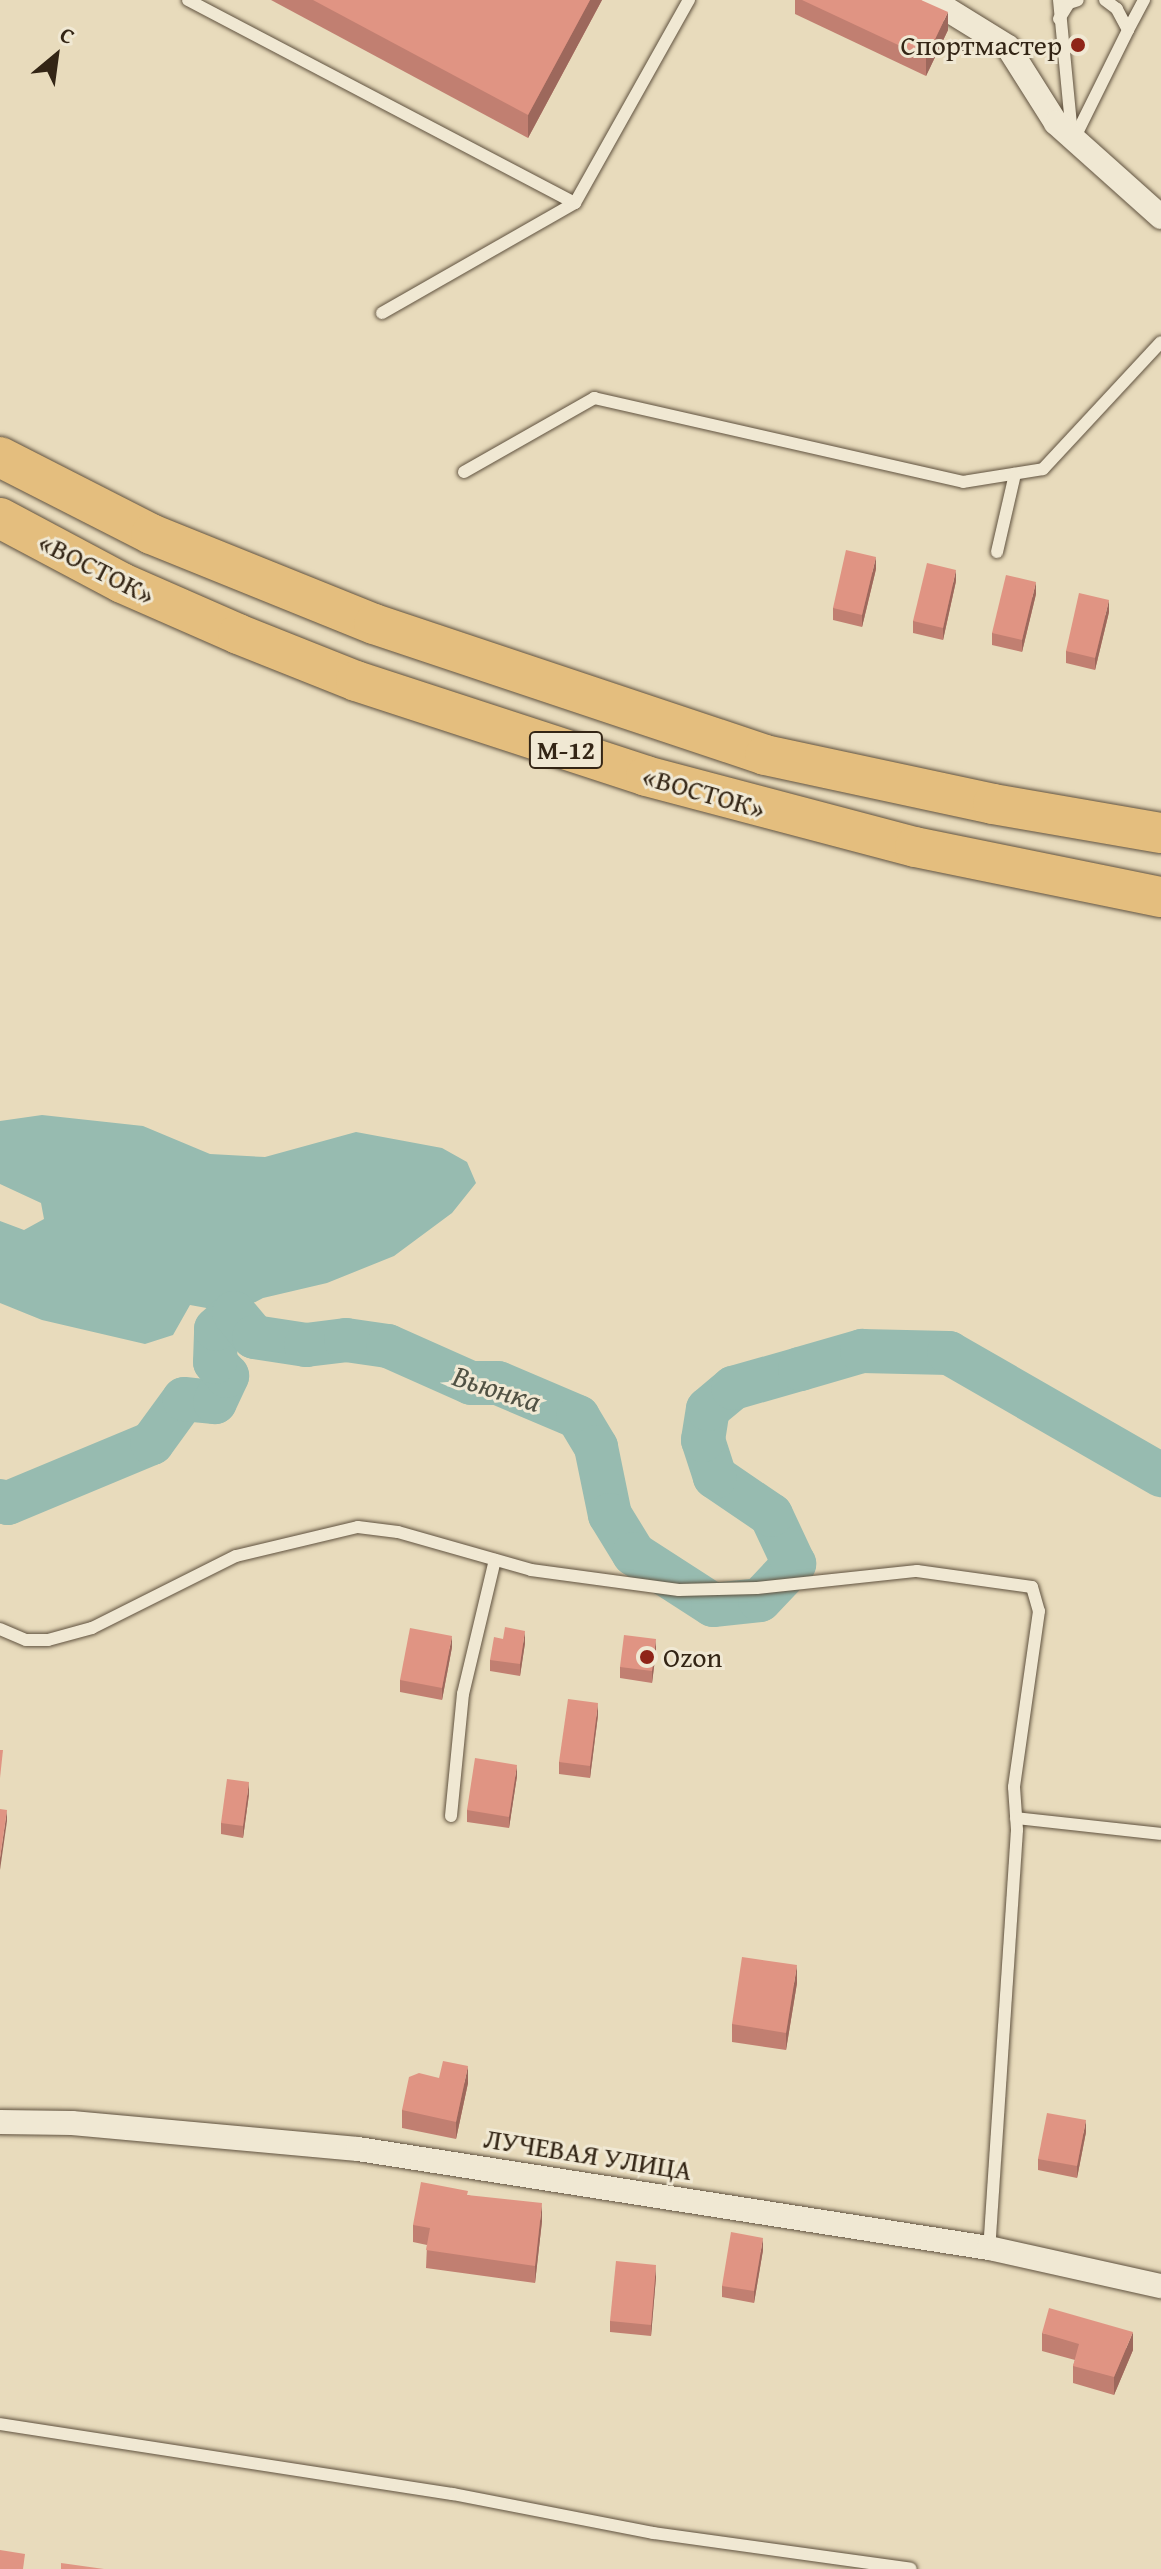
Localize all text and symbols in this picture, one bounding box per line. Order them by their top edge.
north arrow [16,16,96,96]
text: С [54,18,81,52]
place label: Спортмастер [901,28,1062,62]
marker: Спортмастер [1069,36,1087,54]
street label: «ВОСТОК» [33,524,161,612]
road number: М-12 [528,728,604,772]
street label: «ВОСТОК» [639,759,769,825]
water label: Вьюнка [448,1357,546,1419]
place label: Ozon [663,1640,722,1674]
marker: Ozon [638,1648,656,1666]
street label: ЛУЧЕВАЯ УЛИЦА [482,2121,694,2187]

